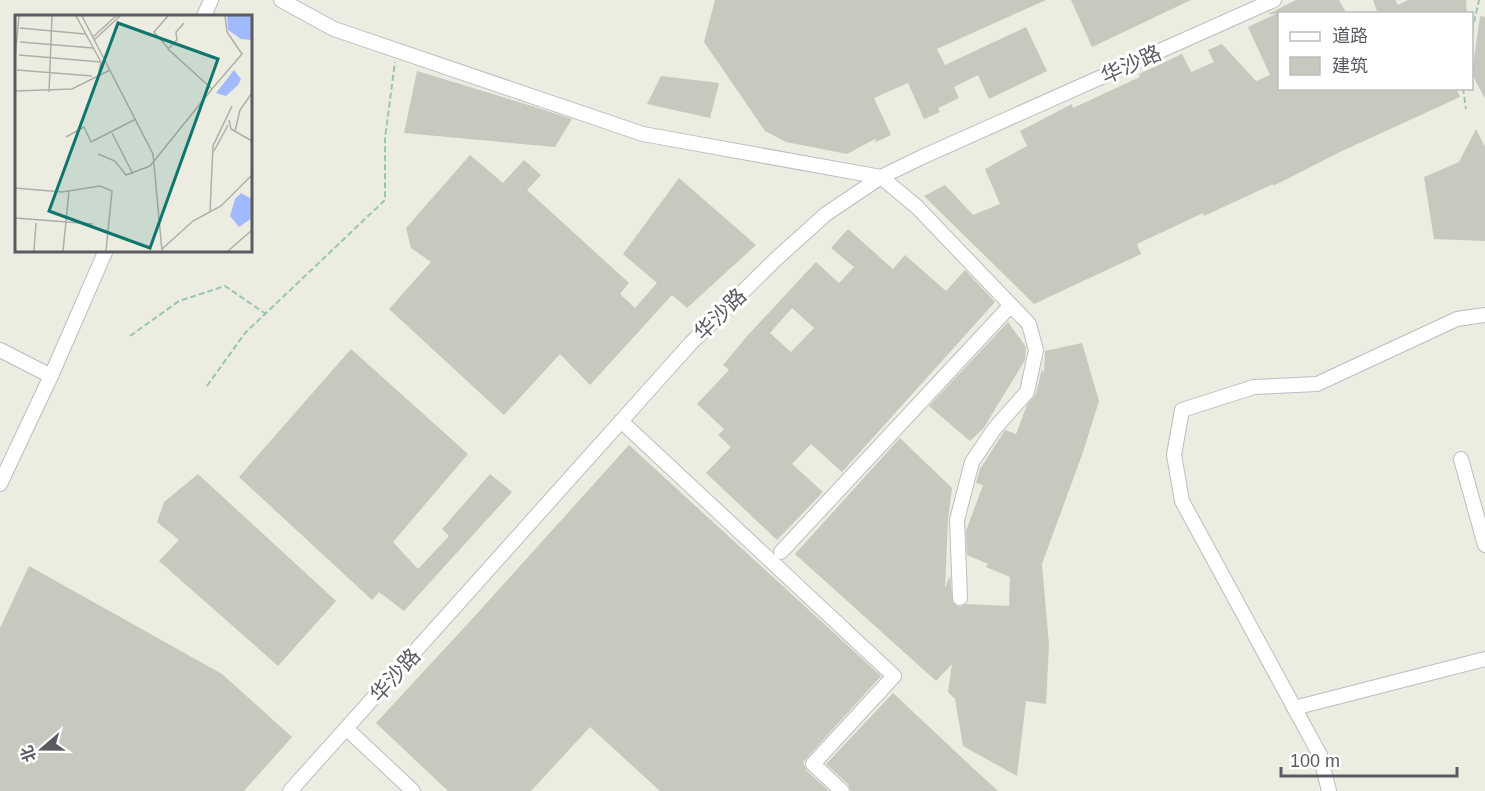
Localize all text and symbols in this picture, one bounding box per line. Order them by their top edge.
legend [1278,12,1473,90]
inset map [15,15,252,252]
text: 道路 [1332,26,1368,46]
street label: 华沙路 [1098,41,1164,87]
text: 建筑 [1332,56,1368,76]
street label: 华沙路 [690,284,750,344]
street label: 华沙路 [365,644,425,706]
north arrow [12,719,72,779]
scale bar [1281,740,1456,778]
text: 北 [18,744,39,764]
text: 100 m [1290,751,1340,771]

